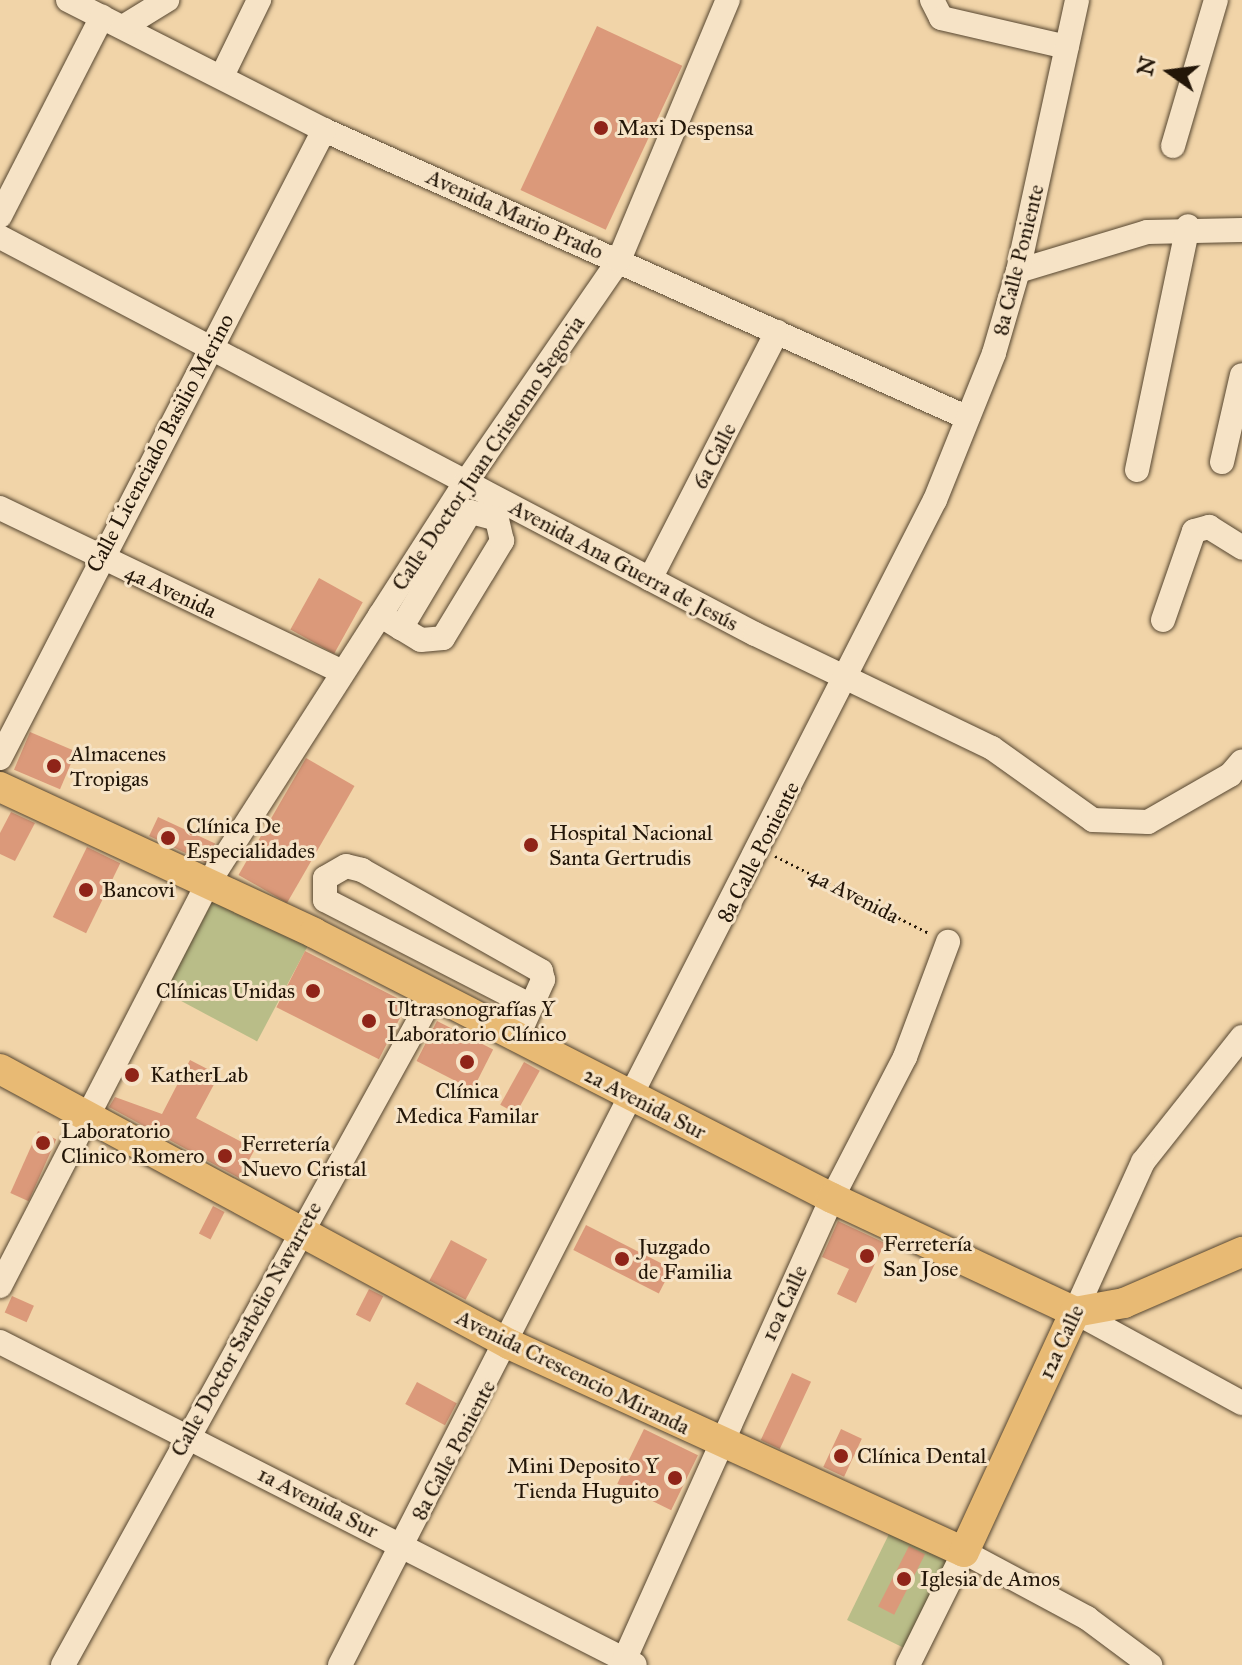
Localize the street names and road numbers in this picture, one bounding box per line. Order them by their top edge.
street label: Avenida Mario Prado [422,163,608,265]
street label: 8a Calle Poniente [986,182,1050,338]
street label: Calle Licenciado Basilio Merino [80,309,240,577]
street label: Calle Doctor Juan Cristomo Segovia [386,311,590,595]
street label: 6a Calle [686,419,742,493]
street label: Avenida Ana Guerra de Jesús [505,494,743,636]
street label: 4a Avenida [121,558,221,624]
street label: 8a Calle Poniente [711,777,805,927]
street label: 4a Avenida [804,861,904,929]
street label: 2a Avenida Sur [579,1061,711,1145]
street label: Calle Doctor Sarbelio Navarrete [165,1197,327,1461]
street label: 10a Calle [755,1261,813,1345]
street label: 12a Calle [1032,1301,1090,1383]
street label: Avenida Crescencio Miranda [452,1304,694,1440]
street label: 8a Calle Poniente [405,1375,501,1525]
street label: 1a Avenida Sur [253,1460,383,1544]

